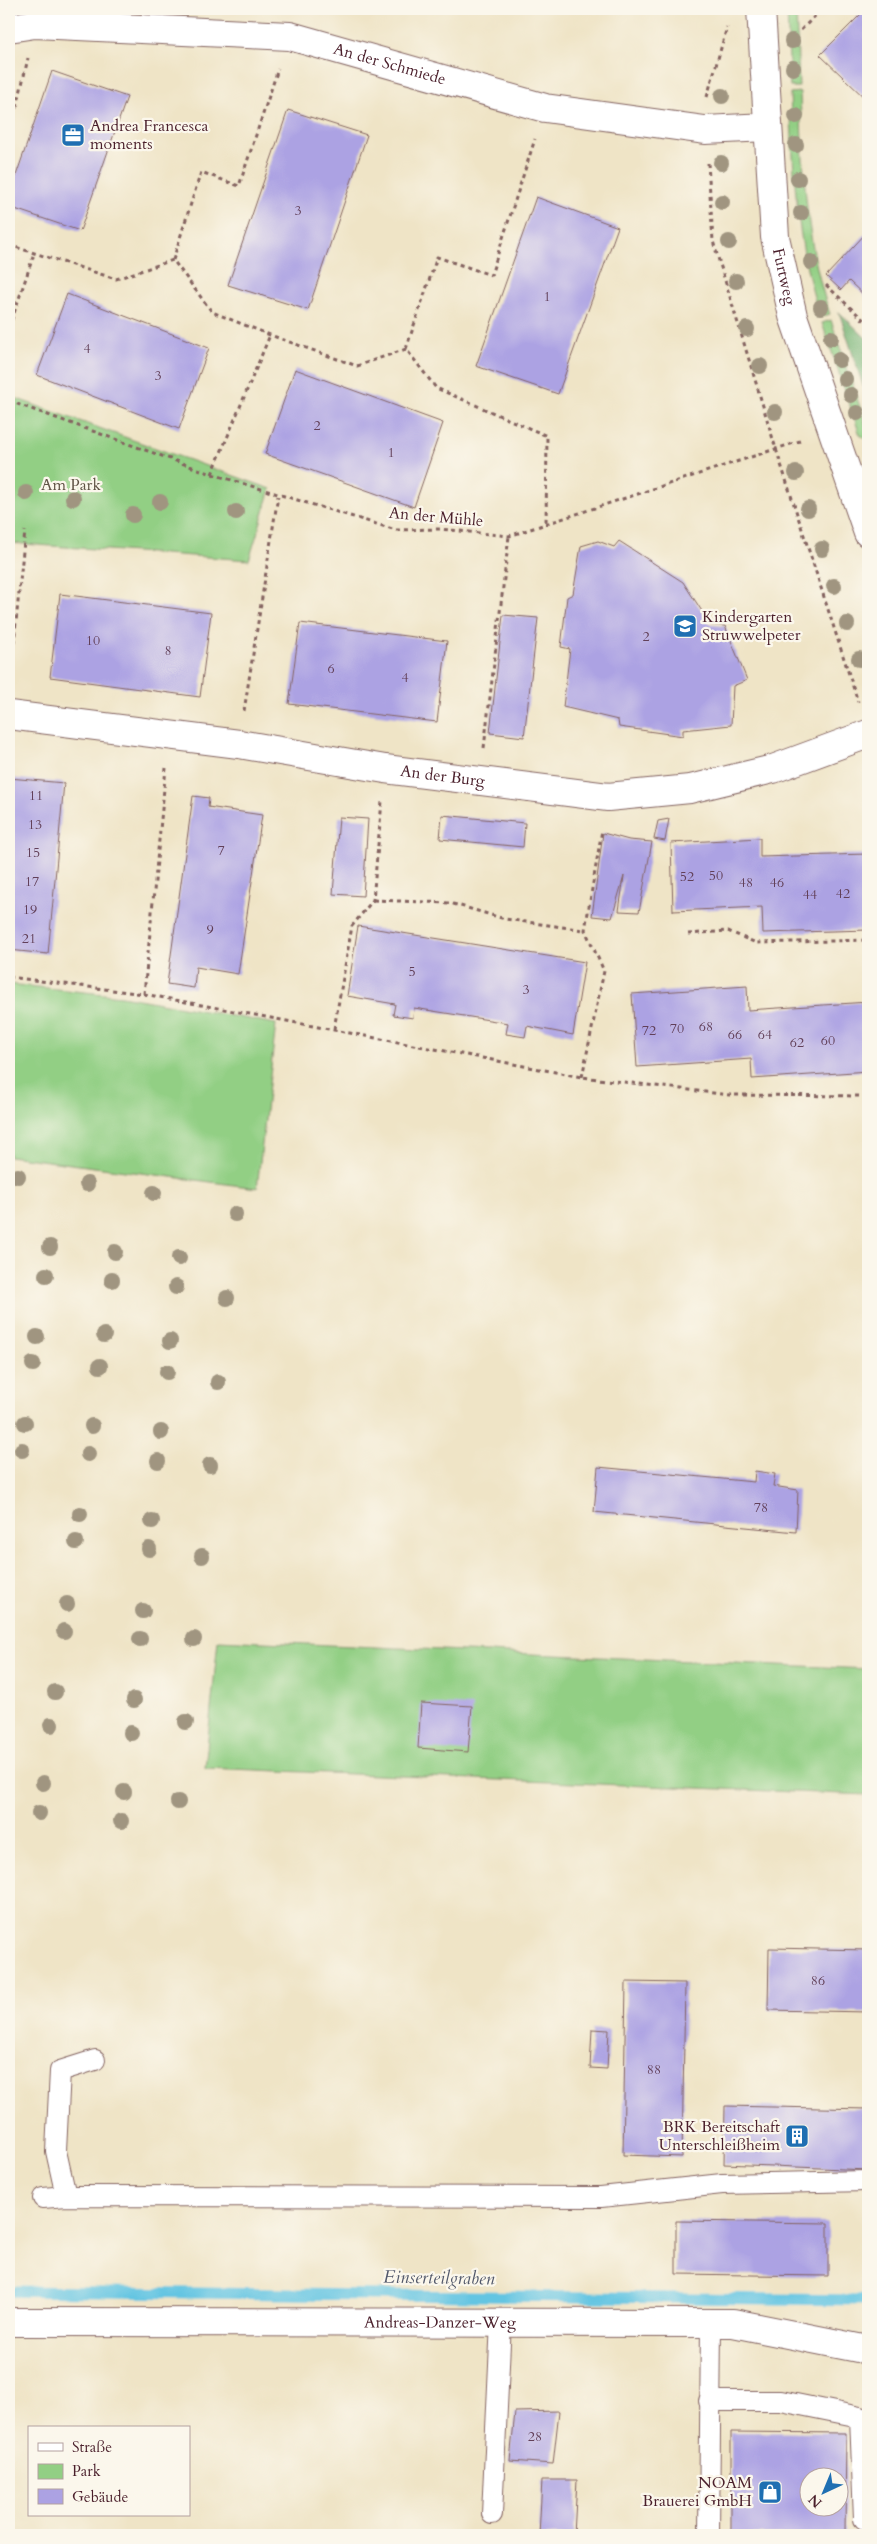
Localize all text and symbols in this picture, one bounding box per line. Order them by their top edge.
street label: An der Schmiede [331,38,448,90]
place label: Andrea Francesca moments [90,115,208,155]
office icon: Andrea Francesca moments [60,122,86,148]
house number: 3 [294,201,302,220]
street label: Furtweg [767,246,801,307]
house number: 1 [543,287,551,306]
house number: 4 [83,339,91,358]
house number: 3 [154,366,162,385]
house number: 2 [313,416,321,435]
house number: 1 [387,443,395,462]
park label: Am Park [41,474,101,496]
street label: An der Mühle [388,502,484,532]
place label: Kindergarten Struwwelpeter [702,606,801,646]
school or university icon: Kindergarten Struwwelpeter [672,613,698,639]
house number: 2 [642,627,650,646]
house number: 10 [86,631,100,650]
house number: 8 [164,641,172,660]
house number: 6 [327,659,335,678]
house number: 4 [401,668,409,687]
street label: An der Burg [399,760,486,792]
house number: 11 [29,786,43,805]
house number: 13 [28,815,42,834]
house number: 7 [217,841,225,860]
house number: 15 [26,843,40,862]
house number: 50 [709,866,723,885]
house number: 52 [680,867,694,886]
house number: 17 [25,872,39,891]
house number: 48 [739,873,753,892]
house number: 46 [770,873,784,892]
house number: 42 [836,884,850,903]
house number: 44 [803,885,817,904]
house number: 19 [23,900,37,919]
house number: 9 [206,920,214,939]
house number: 21 [22,929,36,948]
house number: 5 [408,962,416,981]
house number: 3 [522,980,530,999]
house number: 68 [699,1017,713,1036]
house number: 70 [670,1019,684,1038]
house number: 72 [642,1021,656,1040]
house number: 66 [728,1025,742,1044]
house number: 64 [758,1025,772,1044]
house number: 60 [821,1031,835,1050]
house number: 62 [790,1033,804,1052]
house number: 78 [754,1498,768,1517]
house number: 86 [811,1971,825,1990]
house number: 88 [647,2060,661,2079]
place label: BRK Bereitschaft Unterschleißheim [659,2116,780,2156]
building icon: BRK Bereitschaft Unterschleißheim [784,2123,810,2149]
water label: Einserteilgraben [383,2265,495,2291]
street label: Andreas-Danzer-Weg [364,2311,516,2334]
legend [28,2426,190,2516]
house number: 28 [528,2427,542,2446]
text: Straße [72,2437,112,2457]
text: Park [72,2461,101,2481]
north arrow [800,2466,850,2516]
place label: NOAM Brauerei GmbH [642,2472,752,2512]
shop icon: NOAM Brauerei GmbH [757,2479,783,2505]
text: Gebäude [72,2487,129,2507]
text: N [804,2490,826,2512]

